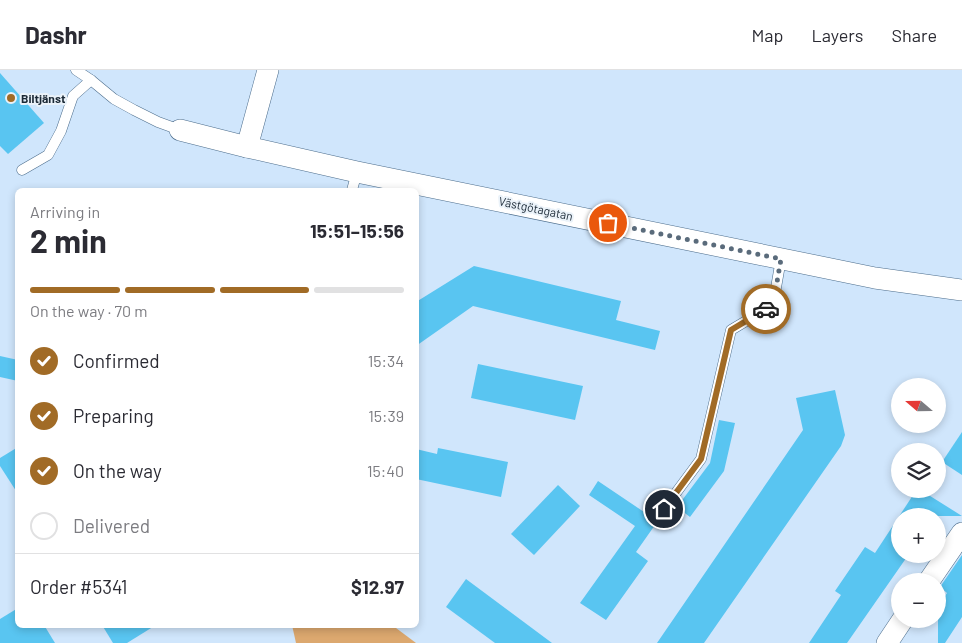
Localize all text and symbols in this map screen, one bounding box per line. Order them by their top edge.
text: Dashr [25,20,87,49]
text: Map [751,24,783,46]
text: Layers [811,24,864,46]
text: Share [892,24,937,46]
place label: Biltjänst [21,91,66,105]
marker: Biltjänst [5,92,17,104]
street label: Västgötagatan [498,193,574,223]
text: Arriving in [30,202,100,221]
pin [587,202,629,244]
icon: bag [594,209,622,237]
text: 15:51–15:56 [310,219,404,242]
text: 2 min [30,221,107,259]
courier [741,284,791,334]
icon: car [752,295,780,323]
text: On the way · 70 m [30,301,147,320]
icon: check [30,347,58,375]
text: Confirmed [73,349,160,372]
text: 15:34 [368,351,404,370]
north arrow [891,378,946,432]
map controls [891,378,946,628]
icon: check [30,402,58,430]
text: Preparing [73,404,154,427]
text: 15:39 [368,406,404,425]
button: layers [891,443,946,498]
icon: check [30,457,58,485]
text: On the way [73,459,162,482]
text: 15:40 [367,461,404,480]
pin [643,488,685,530]
icon: home [650,495,678,523]
button: + [891,508,946,563]
text: Delivered [73,514,150,537]
button: − [891,573,946,628]
text: Order #5341 [30,575,127,598]
text: $12.97 [351,575,404,598]

